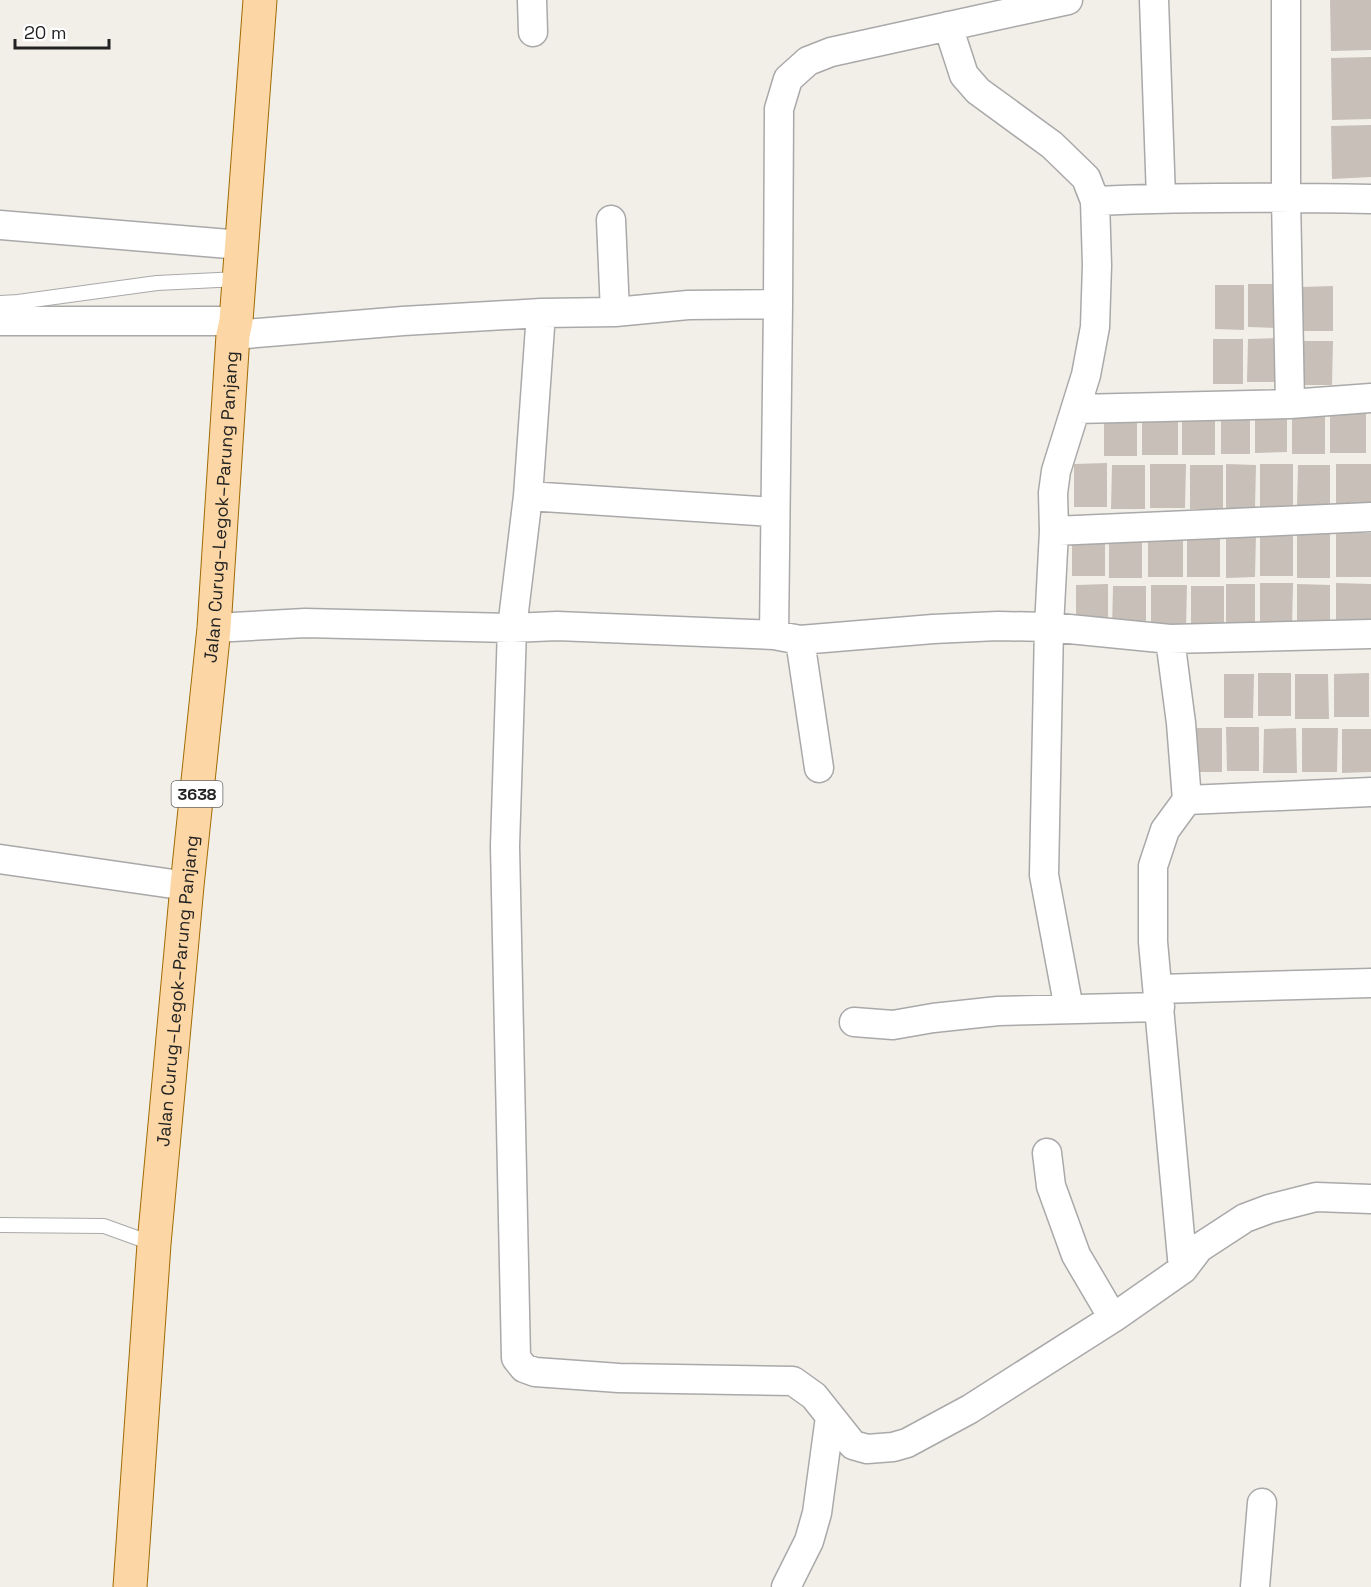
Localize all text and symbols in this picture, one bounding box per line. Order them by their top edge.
scale bar [15,12,110,50]
text: 20 m [24,21,67,44]
street label: Jalan Curug–Legok–Parung Panjang [198,350,243,664]
road number: 3638 [172,781,222,807]
street label: Jalan Curug–Legok–Parung Panjang [151,834,203,1148]

